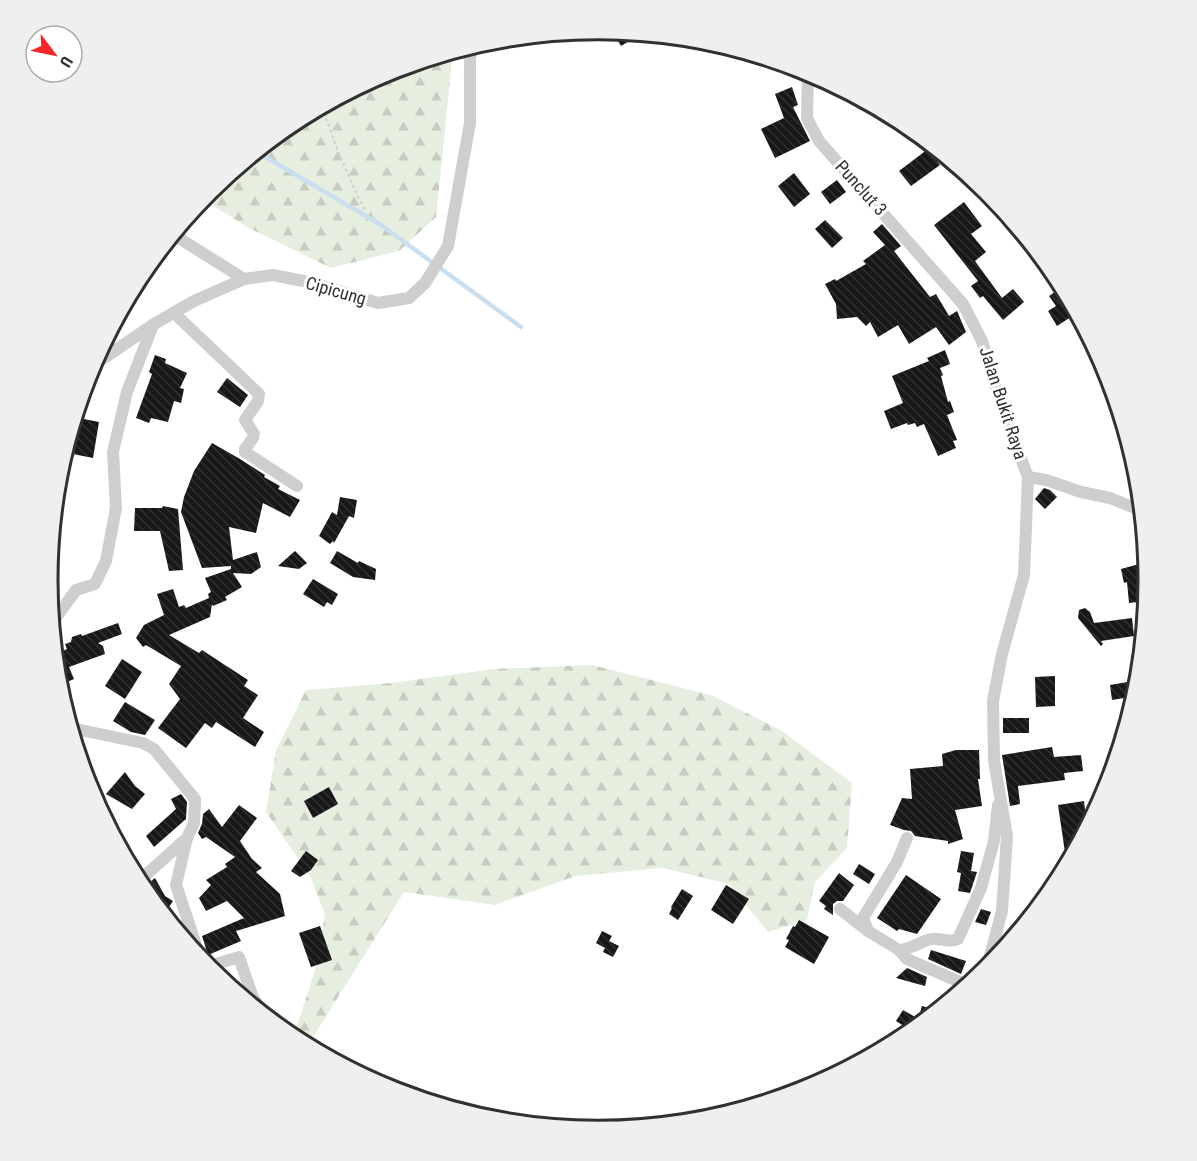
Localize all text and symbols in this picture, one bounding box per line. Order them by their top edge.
north arrow [24,24,84,84]
text: U [56,53,77,71]
street label: Punclut 3 [831,156,892,220]
street label: Cipicung [303,272,369,309]
street label: Jalan Bukit Raya [975,344,1032,462]

